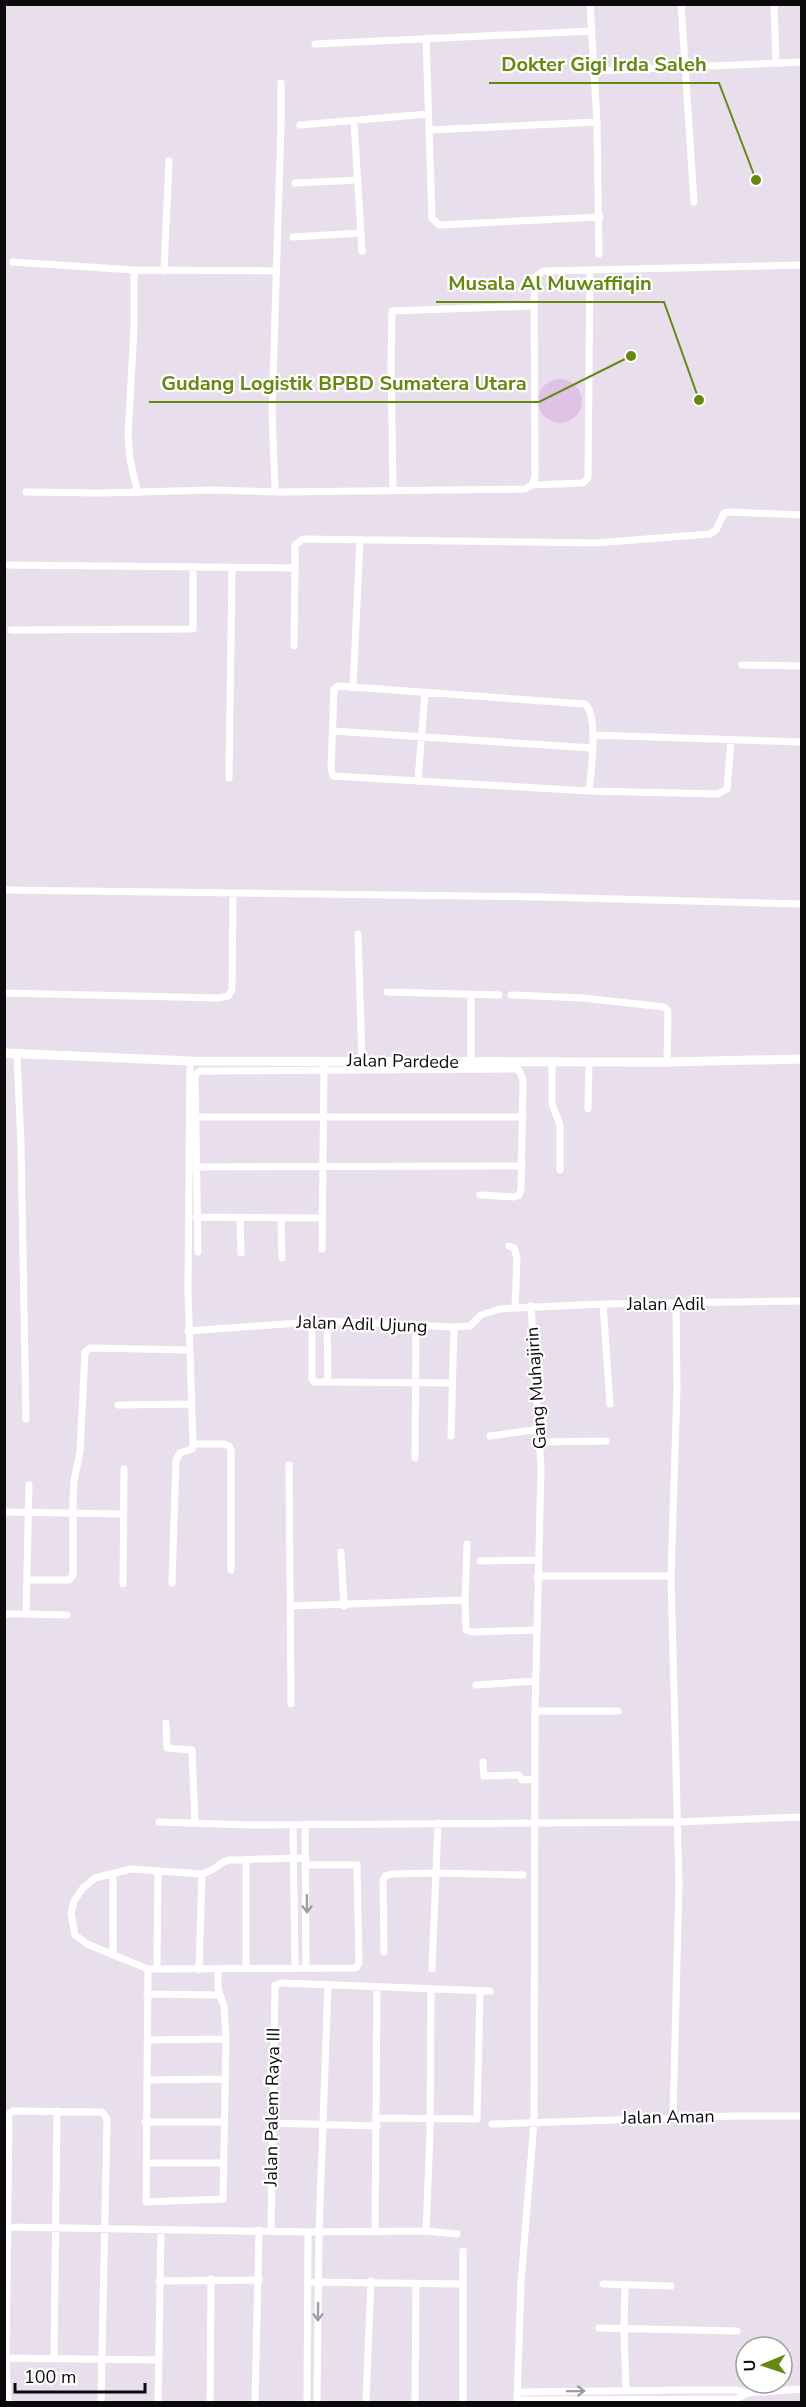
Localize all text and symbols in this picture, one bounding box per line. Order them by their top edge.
callout: Dokter Gigi Irda Saleh [489,45,719,83]
text: Dokter Gigi Irda Saleh [501,51,707,78]
callout: Musala Al Muwaffiqin [436,264,664,302]
text: Musala Al Muwaffiqin [448,270,652,297]
callout: Gudang Logistik BPBD Sumatera Utara [149,364,539,402]
text: Gudang Logistik BPBD Sumatera Utara [161,370,527,397]
street label: Jalan Pardede [346,1048,459,1074]
street label: Jalan Adil [626,1292,706,1316]
street label: Jalan Adil Ujung [295,1310,428,1338]
street label: Gang Muhajirin [520,1326,552,1450]
one-way arrow [301,1894,312,1914]
street label: Jalan Palem Raya III [259,2027,285,2188]
street label: Jalan Aman [620,2104,715,2130]
one-way arrow [312,2301,324,2321]
north arrow [734,2335,794,2395]
scale bar [15,2356,146,2394]
text: U [739,2359,761,2372]
text: 100 m [24,2365,76,2389]
one-way arrow [566,2385,586,2397]

